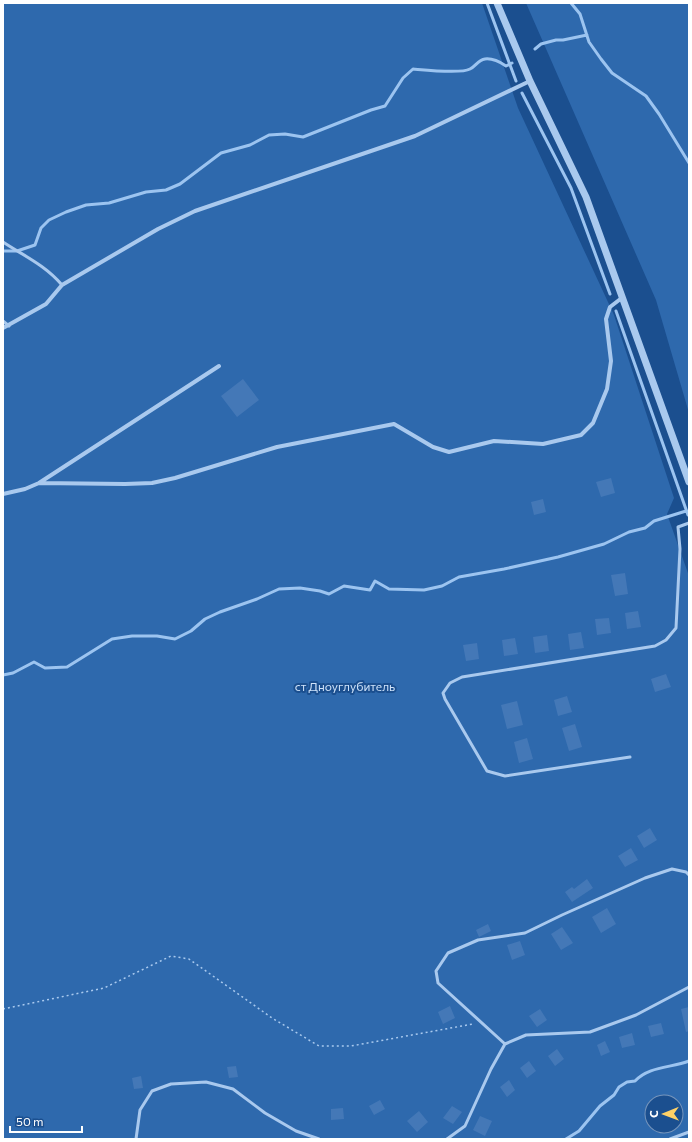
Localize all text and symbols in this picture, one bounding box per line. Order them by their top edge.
park label: ст Дноуглубитель [295,679,395,693]
north arrow [644,1094,684,1134]
scale bar [10,1108,82,1134]
text: С [647,1110,660,1118]
text: 50 m [16,1114,44,1128]

